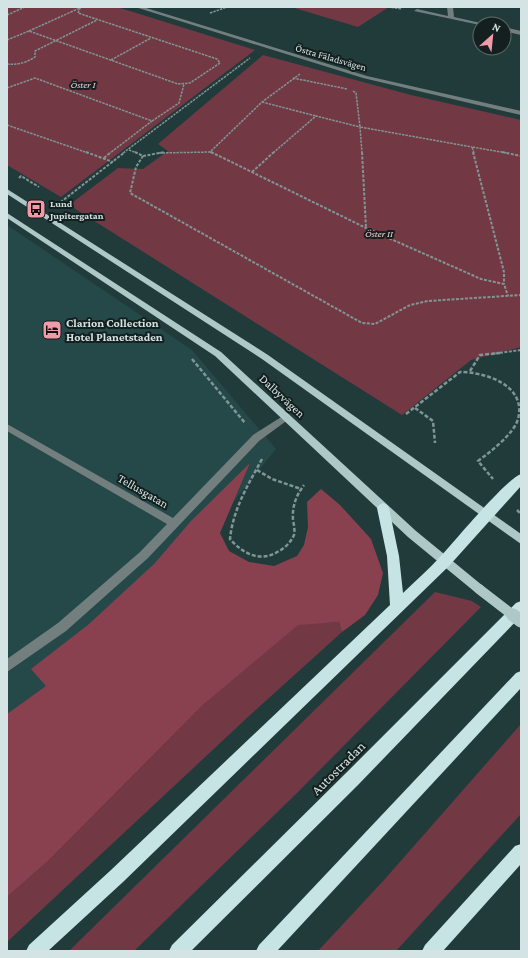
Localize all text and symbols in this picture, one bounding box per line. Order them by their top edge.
north arrow [472,16,512,56]
text: N [490,20,503,34]
street label: Östra Fäladsvägen [294,42,368,73]
park label: Öster I [71,79,96,90]
bus stop icon: Lund Jupitergatan [25,198,47,220]
place label: Lund Jupitergatan [49,198,104,221]
park label: Öster II [365,228,394,239]
place label: Clarion Collection Hotel Planetstaden [66,316,163,344]
hotel icon: Clarion Collection Hotel Planetstaden [41,319,63,341]
street label: Dalbyvägen [256,371,308,421]
street label: Tellusgatan [115,471,171,511]
street label: Autostradan [308,737,369,798]

